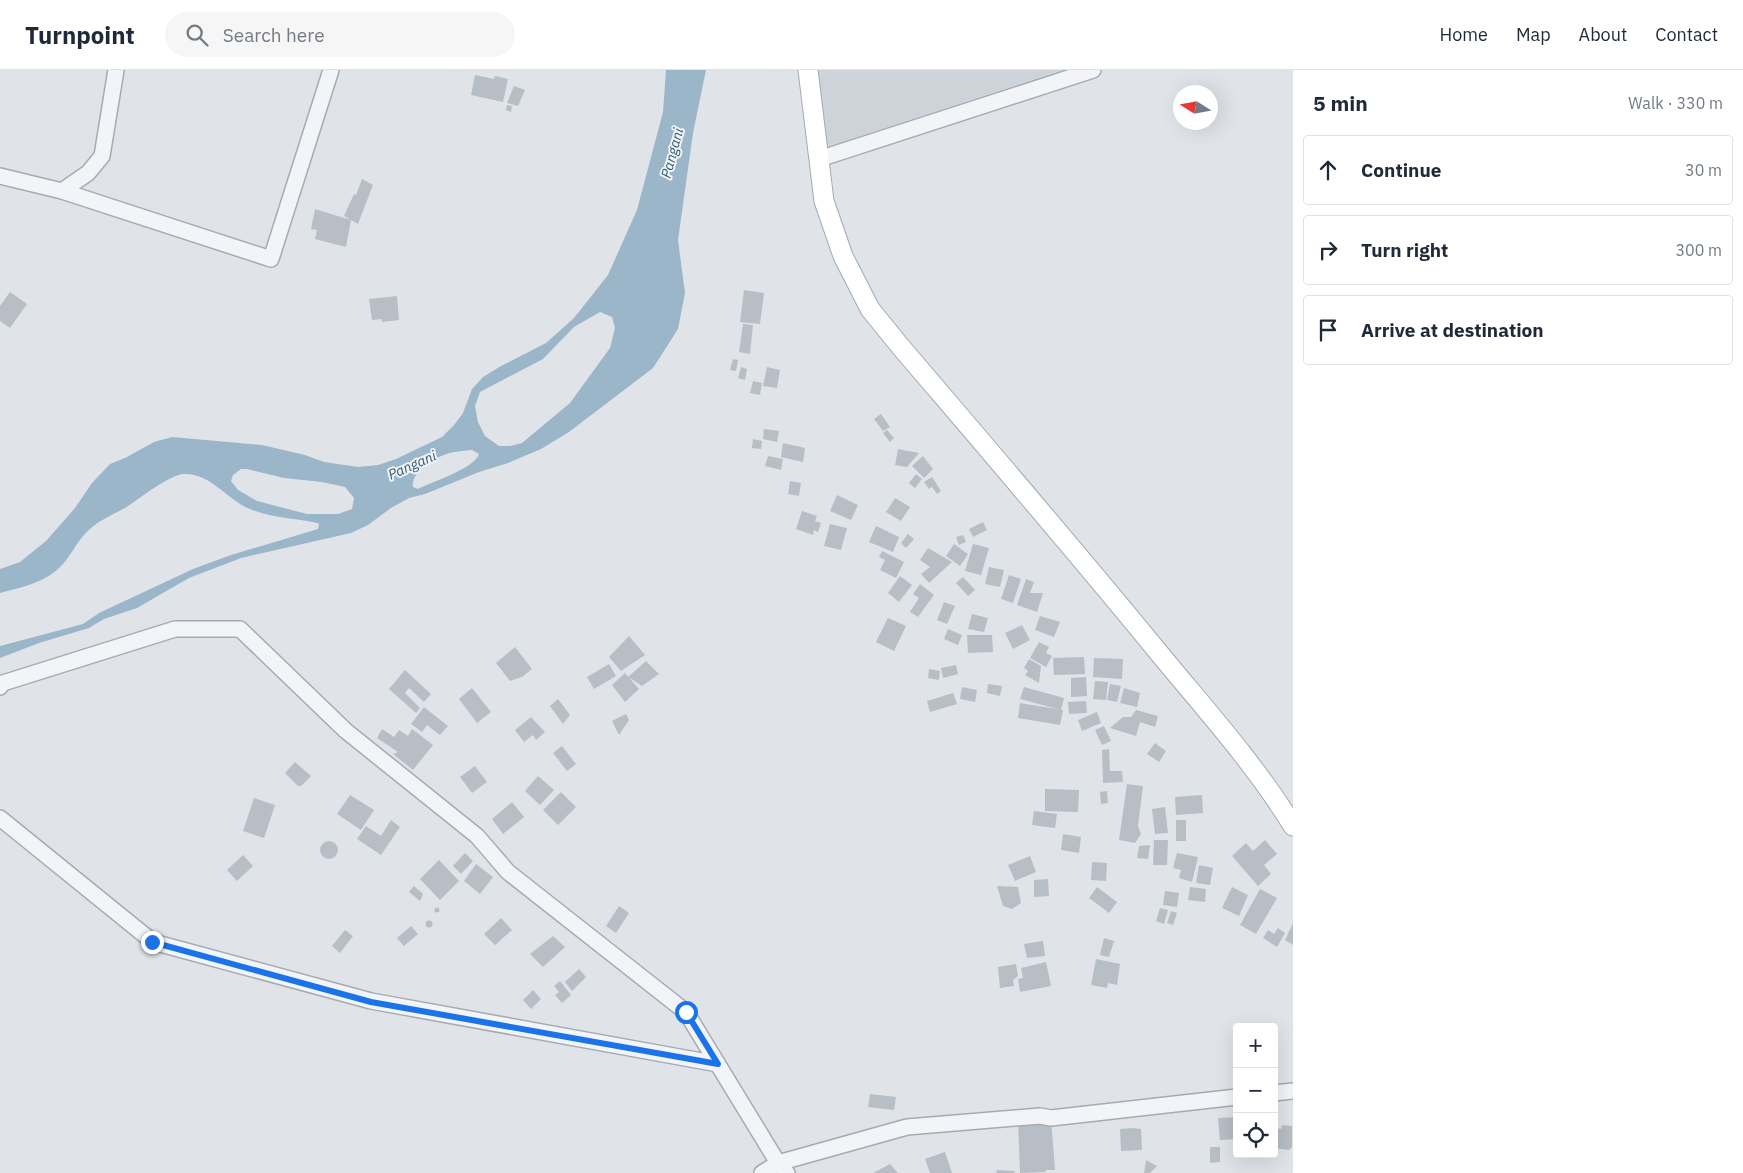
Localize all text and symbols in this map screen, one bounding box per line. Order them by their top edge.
search box [165,12,515,57]
text: Turnpoint [25,19,135,51]
icon: search [183,21,211,49]
text: Search here [223,23,325,47]
text: Home [1440,23,1488,46]
text: Map [1516,23,1551,46]
text: About [1579,23,1627,46]
text: Contact [1655,23,1718,46]
north arrow [1173,85,1218,130]
text: 5 min [1313,89,1368,117]
text: Walk · 330 m [1628,93,1723,113]
water label: Pangani [657,126,687,180]
icon: ahead [1314,156,1342,184]
text: Continue [1361,158,1441,182]
text: 30 m [1685,160,1722,180]
icon: right [1314,236,1342,264]
text: Turn right [1361,238,1448,262]
text: 300 m [1675,240,1722,260]
icon: arrive [1314,316,1342,344]
text: Arrive at destination [1361,318,1544,342]
water label: Pangani [385,446,439,484]
route end [141,931,164,954]
route start [675,1001,698,1024]
map controls [1233,1023,1278,1158]
button: + [1233,1023,1278,1068]
button: − [1233,1068,1278,1113]
button: locate [1233,1113,1278,1158]

